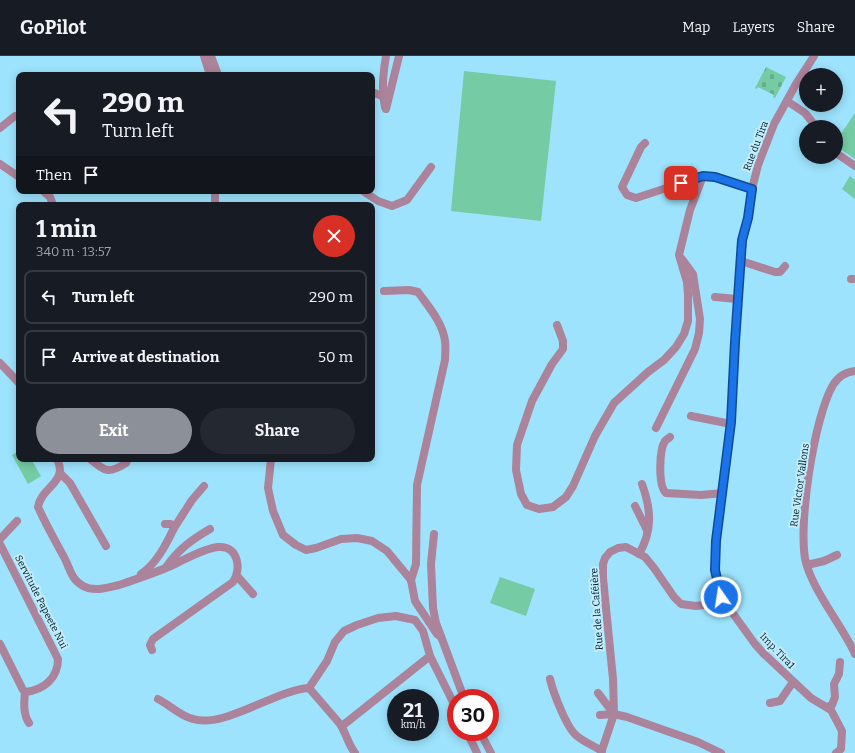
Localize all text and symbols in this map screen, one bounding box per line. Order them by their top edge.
text: GoPilot [20,16,87,39]
text: Map [682,19,710,36]
text: Layers [732,19,775,36]
text: Share [797,19,835,36]
map controls [799,68,843,164]
button: + [799,68,843,112]
text: 290 m [102,86,184,119]
icon: left [36,88,88,140]
street label: Rue du Tira [741,119,771,173]
text: Turn left [102,120,174,142]
button: − [799,120,843,164]
icon: arrive [80,164,102,186]
text: Then [36,166,72,184]
pin [664,166,698,200]
icon: arrive [670,172,692,194]
text: 1 min [36,215,97,243]
button: close [313,215,355,257]
text: 340 m · 13:57 [36,244,111,259]
icon: left [38,286,60,308]
text: Turn left [72,288,134,306]
text: 290 m [309,288,353,306]
icon: arrive [38,346,60,368]
text: Arrive at destination [72,348,219,366]
text: 50 m [318,348,353,366]
button: Exit [36,408,192,454]
button: Share [200,408,355,454]
street label: Rue Victor Vallons [788,442,812,528]
street label: Servitude Papeete Nui [12,553,70,651]
street label: Rue de la Caféière [588,567,606,651]
position arrow [700,576,742,618]
street label: Imp. Tira1 [757,631,797,671]
speed limit sign: 30 [447,689,499,741]
text: 21 [403,698,423,722]
text: km/h [401,719,425,731]

